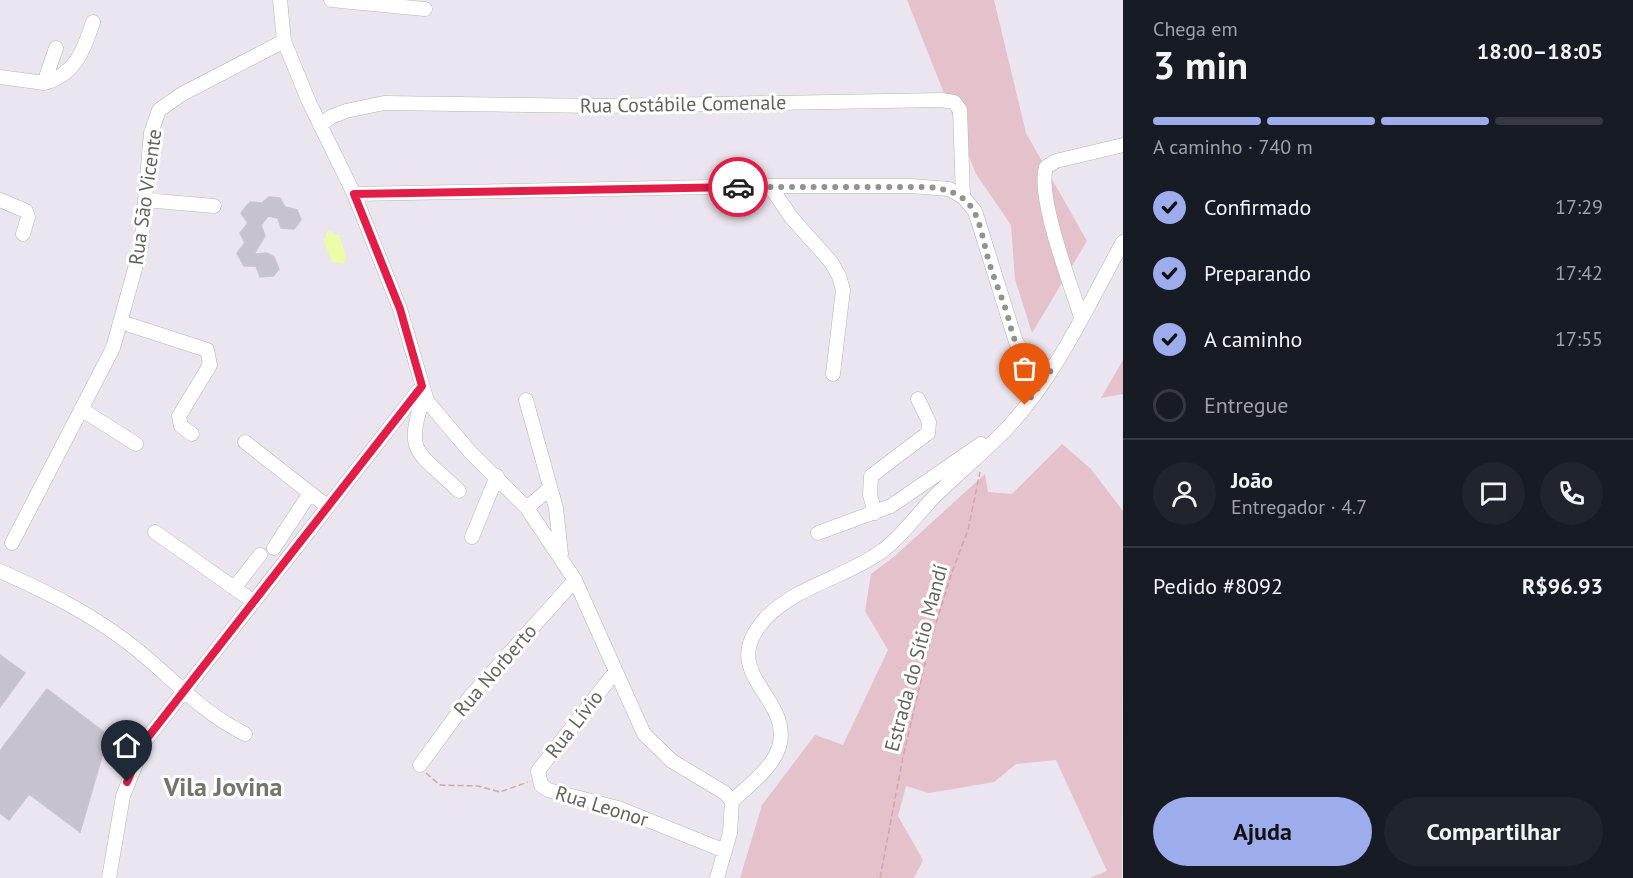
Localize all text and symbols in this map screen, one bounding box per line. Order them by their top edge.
text: Chega em [1153,16,1238,42]
text: 18:00–18:05 [1477,37,1603,65]
text: 3 min [1153,39,1248,90]
street label: Rua Costábile Comenale [580,89,786,119]
street label: Rua São Vicente [123,127,167,267]
text: A caminho · 740 m [1153,134,1313,160]
courier [708,157,768,217]
icon: car [722,171,755,204]
icon: check [1153,191,1186,224]
text: Confirmado [1204,193,1311,221]
text: 17:29 [1555,194,1603,220]
icon: check [1153,257,1186,290]
text: Preparando [1204,259,1311,287]
text: 17:42 [1555,260,1603,286]
icon: check [1153,323,1186,356]
text: A caminho [1204,325,1302,353]
text: 17:55 [1555,326,1603,352]
pin [999,343,1050,405]
icon: bag [1008,352,1041,385]
text: Entregue [1204,391,1289,419]
button: person [1153,462,1216,525]
button: chat [1462,462,1525,525]
button: phone [1540,462,1603,525]
text: João [1231,466,1273,494]
text: Entregador · 4.7 [1231,494,1367,520]
street label: Estrada do Sítio Mandí [879,562,953,754]
text: Pedido #8092 [1153,572,1283,600]
text: R$96.93 [1522,572,1603,600]
street label: Rua Norberto [448,618,542,722]
street label: Rua Lívio [539,685,609,763]
pin [101,720,152,782]
icon: home [110,729,143,762]
district label: Vila Jovina [163,770,282,803]
street label: Rua Leonor [552,780,652,833]
button: Ajuda [1153,797,1372,866]
button: Compartilhar [1384,797,1603,866]

